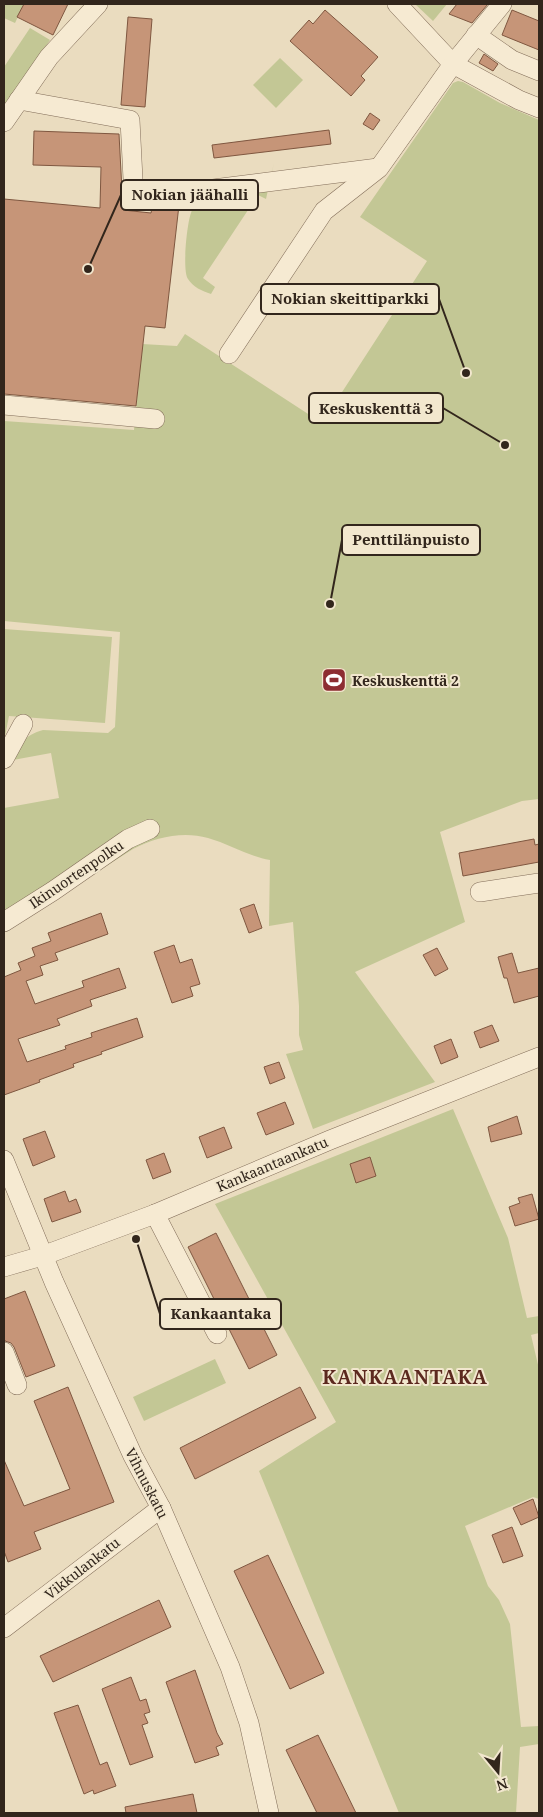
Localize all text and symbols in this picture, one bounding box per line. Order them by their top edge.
callout: Nokian jäähalli [121,180,258,210]
text: Nokian jäähalli [132,184,249,204]
callout: Nokian skeittiparkki [261,284,439,314]
text: Nokian skeittiparkki [271,288,429,308]
callout: Keskuskenttä 3 [309,393,443,423]
text: Keskuskenttä 3 [319,398,433,418]
callout: Penttilänpuisto [342,525,480,555]
text: Penttilänpuisto [352,529,470,549]
sports icon: Keskuskenttä 2 [321,667,347,693]
place label: Keskuskenttä 2 [352,671,459,690]
street label: Ikinuortenpolku [25,835,127,913]
street label: Kankaantaankatu [213,1132,331,1196]
callout: Kankaantaka [160,1299,281,1329]
text: Kankaantaka [170,1303,272,1323]
district label: KANKAANTAKA [322,1364,488,1390]
street label: Vihnuskatu [121,1444,173,1522]
street label: Vikkulankatu [41,1533,124,1603]
north arrow [473,1747,523,1797]
text: N [494,1774,510,1796]

